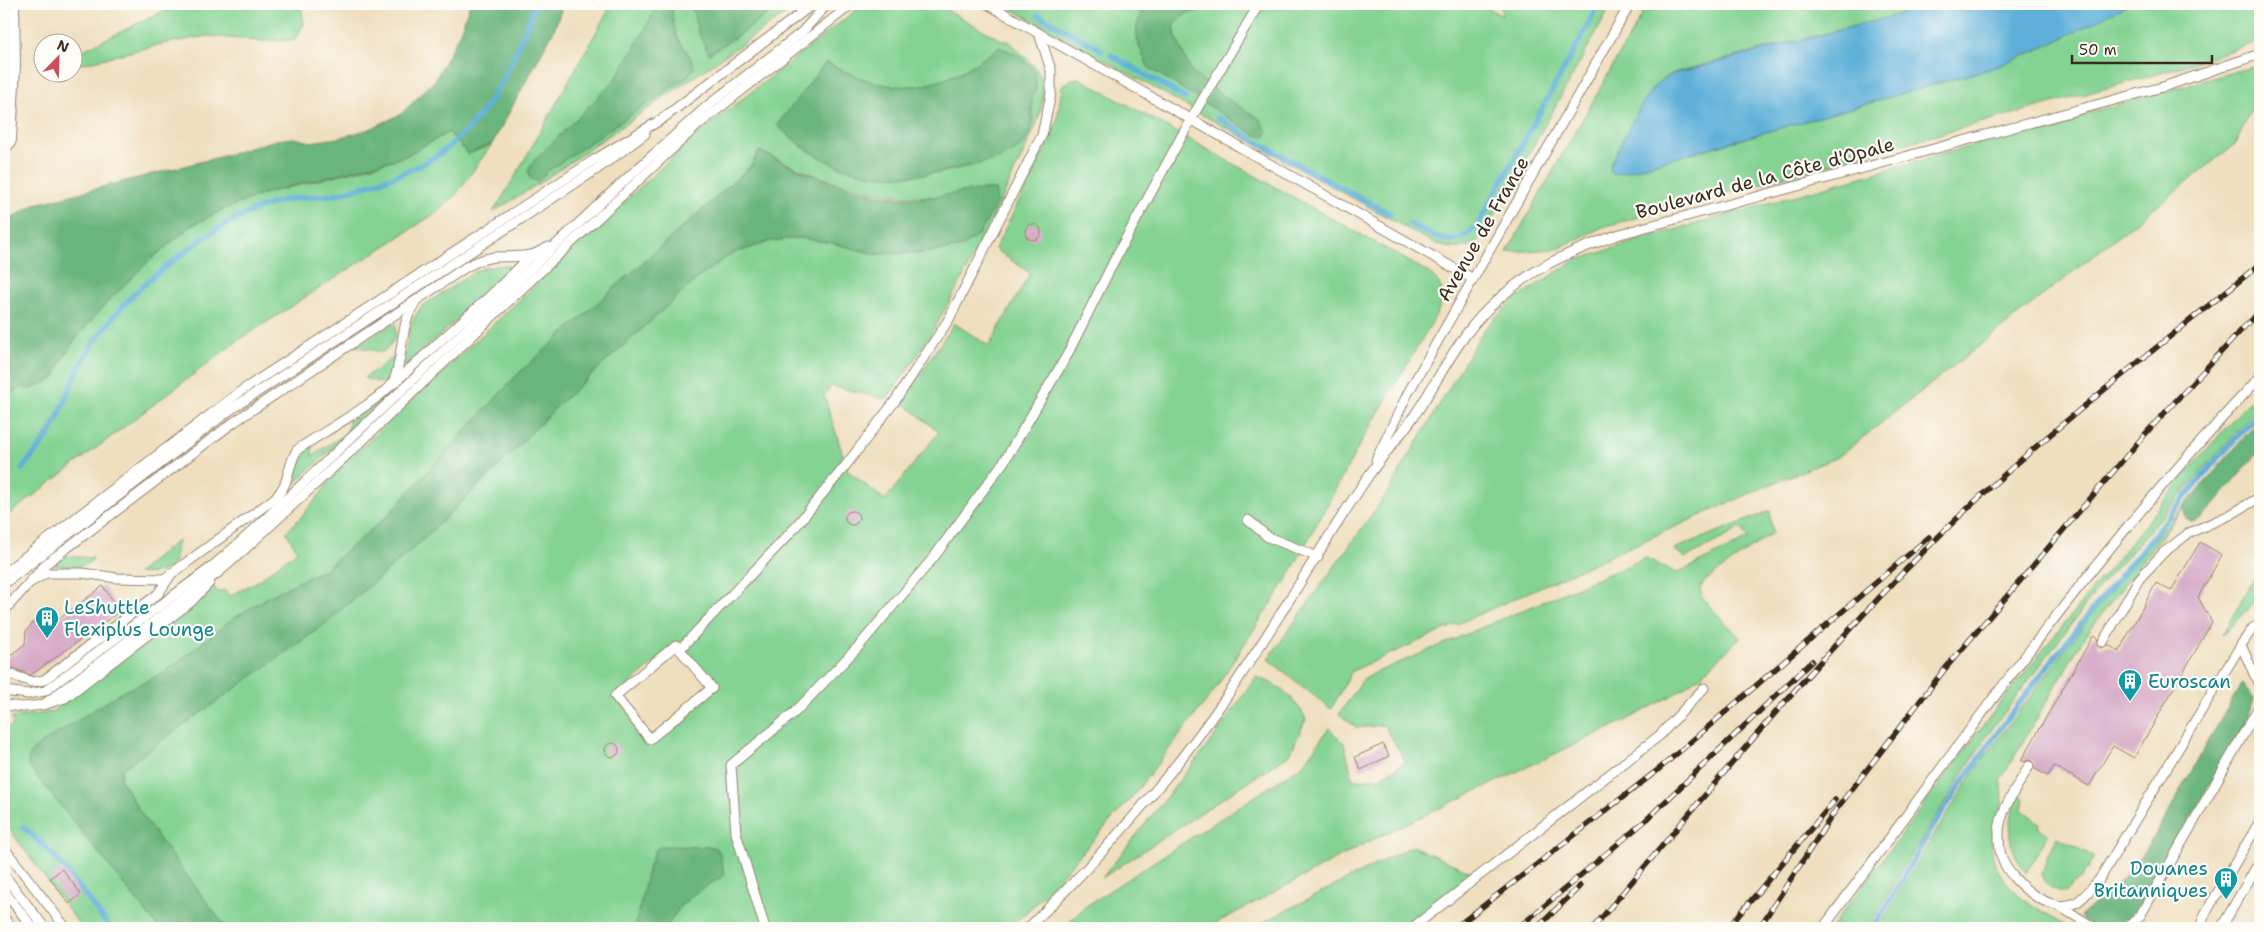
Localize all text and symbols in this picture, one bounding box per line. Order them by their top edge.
north arrow [32,32,82,82]
scale bar [2072,32,2212,64]
text: N [54,36,72,56]
text: 50 m [2079,40,2117,60]
street label: Boulevard de la Côte d'Opale [1633,131,1897,225]
street label: Avenue de France [1431,152,1535,306]
place label: LeShuttle Flexiplus Lounge [64,595,215,642]
building icon: LeShuttle Flexiplus Lounge [34,605,60,639]
building icon: Euroscan [2117,668,2143,702]
place label: Euroscan [2148,669,2231,694]
place label: Douanes Britanniques [2094,856,2208,903]
building icon: Douanes Britanniques [2213,866,2239,900]

